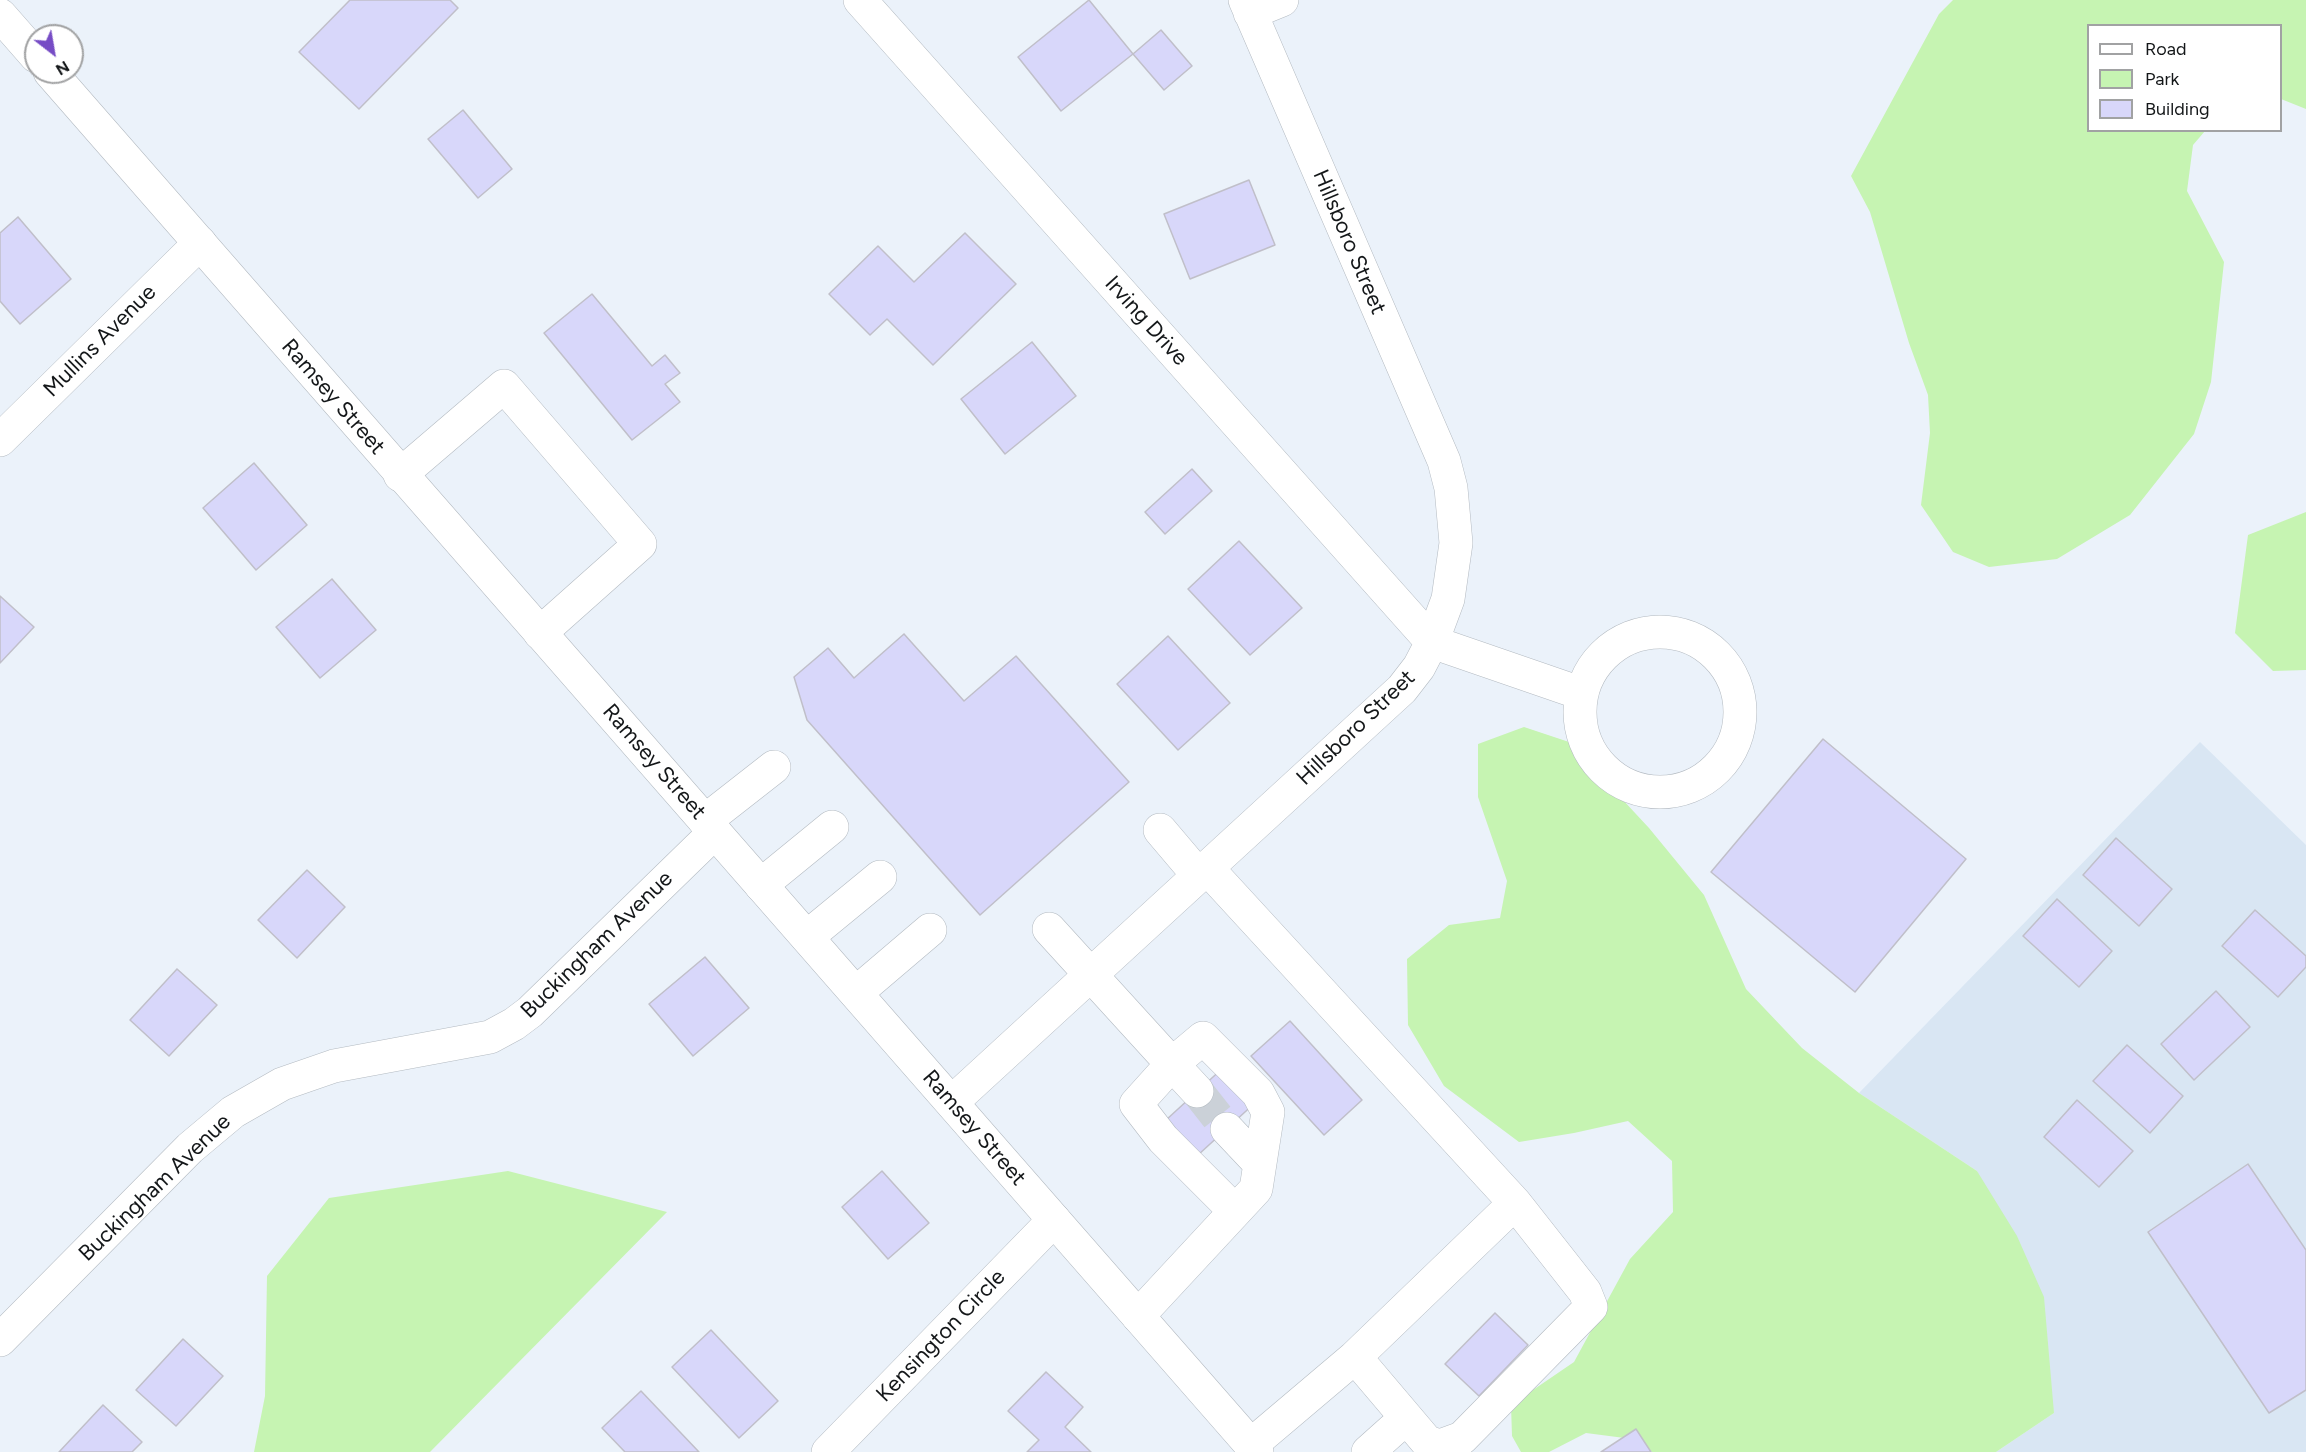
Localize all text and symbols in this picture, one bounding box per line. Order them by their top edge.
north arrow [24,24,84,84]
legend [2087,24,2282,132]
text: Road [2145,38,2186,60]
text: N [52,57,73,79]
text: Park [2145,68,2179,90]
text: Building [2145,98,2210,120]
street label: Hillsboro Street [1307,166,1391,318]
street label: Irving Drive [1099,271,1193,371]
street label: Mullins Avenue [38,279,162,403]
street label: Ramsey Street [276,334,390,460]
street label: Hillsboro Street [1291,665,1421,791]
street label: Ramsey Street [597,699,711,825]
street label: Buckingham Avenue [516,866,678,1024]
street label: Ramsey Street [917,1065,1031,1191]
street label: Buckingham Avenue [74,1109,236,1267]
street label: Kensington Circle [871,1264,1011,1408]

